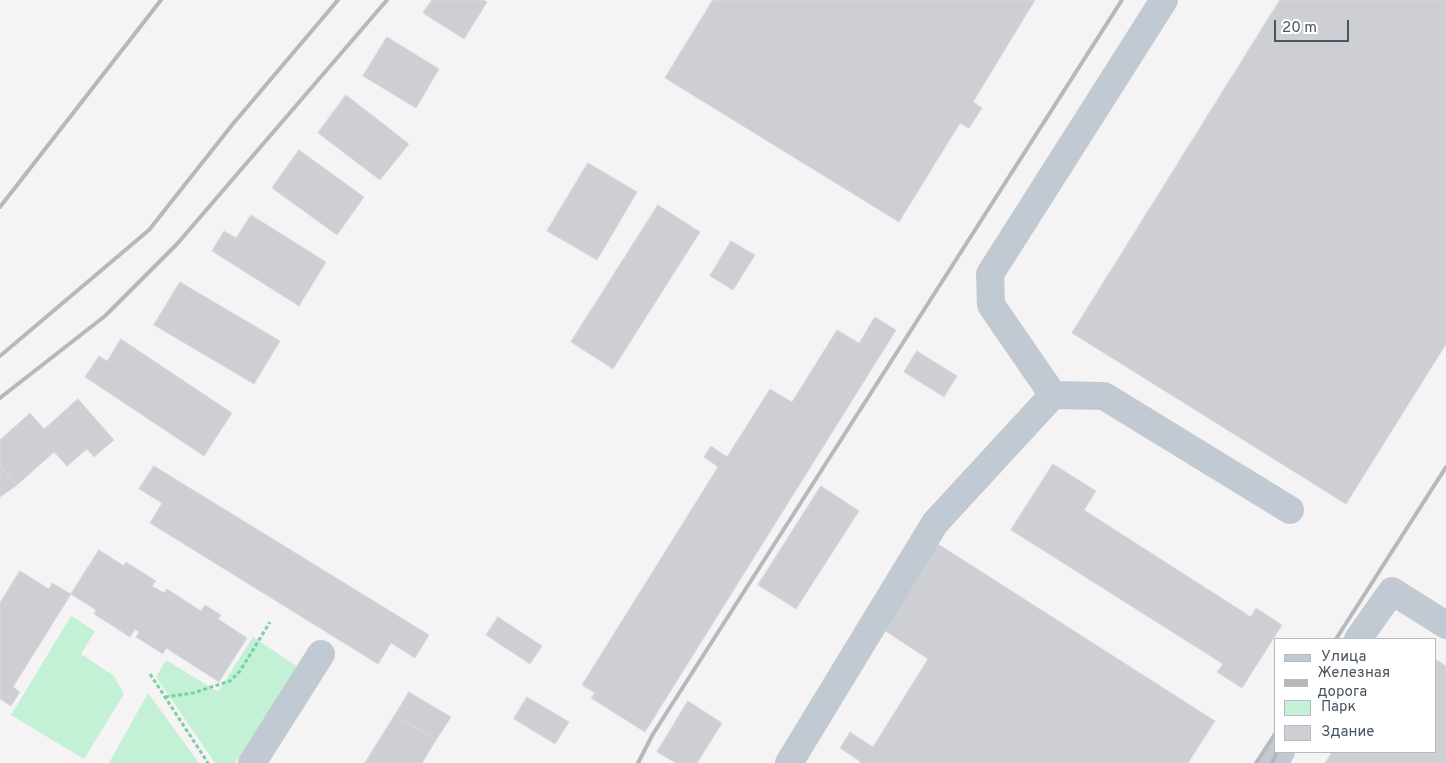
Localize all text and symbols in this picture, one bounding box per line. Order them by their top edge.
scale bar [1276,10,1351,42]
text: 20 m [1282,19,1317,38]
legend [1274,638,1436,753]
text: Улица [1321,648,1366,667]
text: Железная дорога [1318,664,1390,702]
text: Парк [1321,698,1356,717]
text: Здание [1321,723,1374,742]

